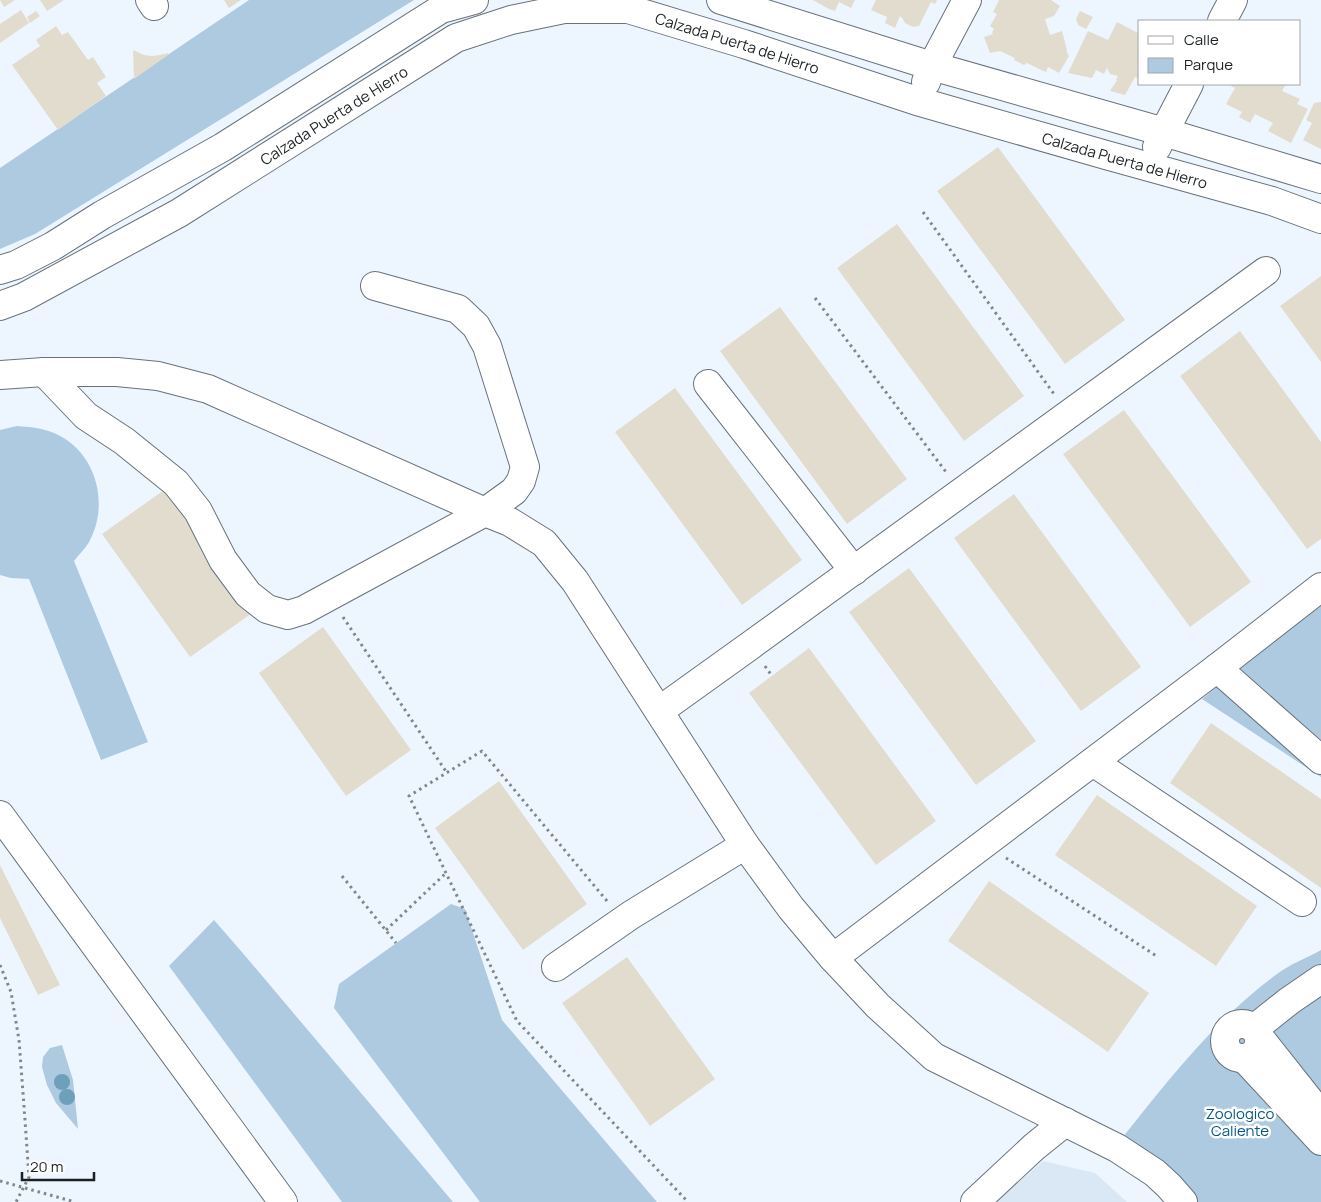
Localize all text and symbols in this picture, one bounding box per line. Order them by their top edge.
street label: Calzada Puerta de Hierro [653,7,822,79]
legend [1138,20,1301,85]
text: Calle [1184,29,1219,50]
text: Parque [1184,54,1233,75]
street label: Calzada Puerta de Hierro [256,61,412,170]
street label: Calzada Puerta de Hierro [1040,127,1210,193]
park label: Zoologico Caliente [1206,1103,1274,1141]
scale bar [22,1150,95,1182]
text: 20 m [30,1156,63,1177]

